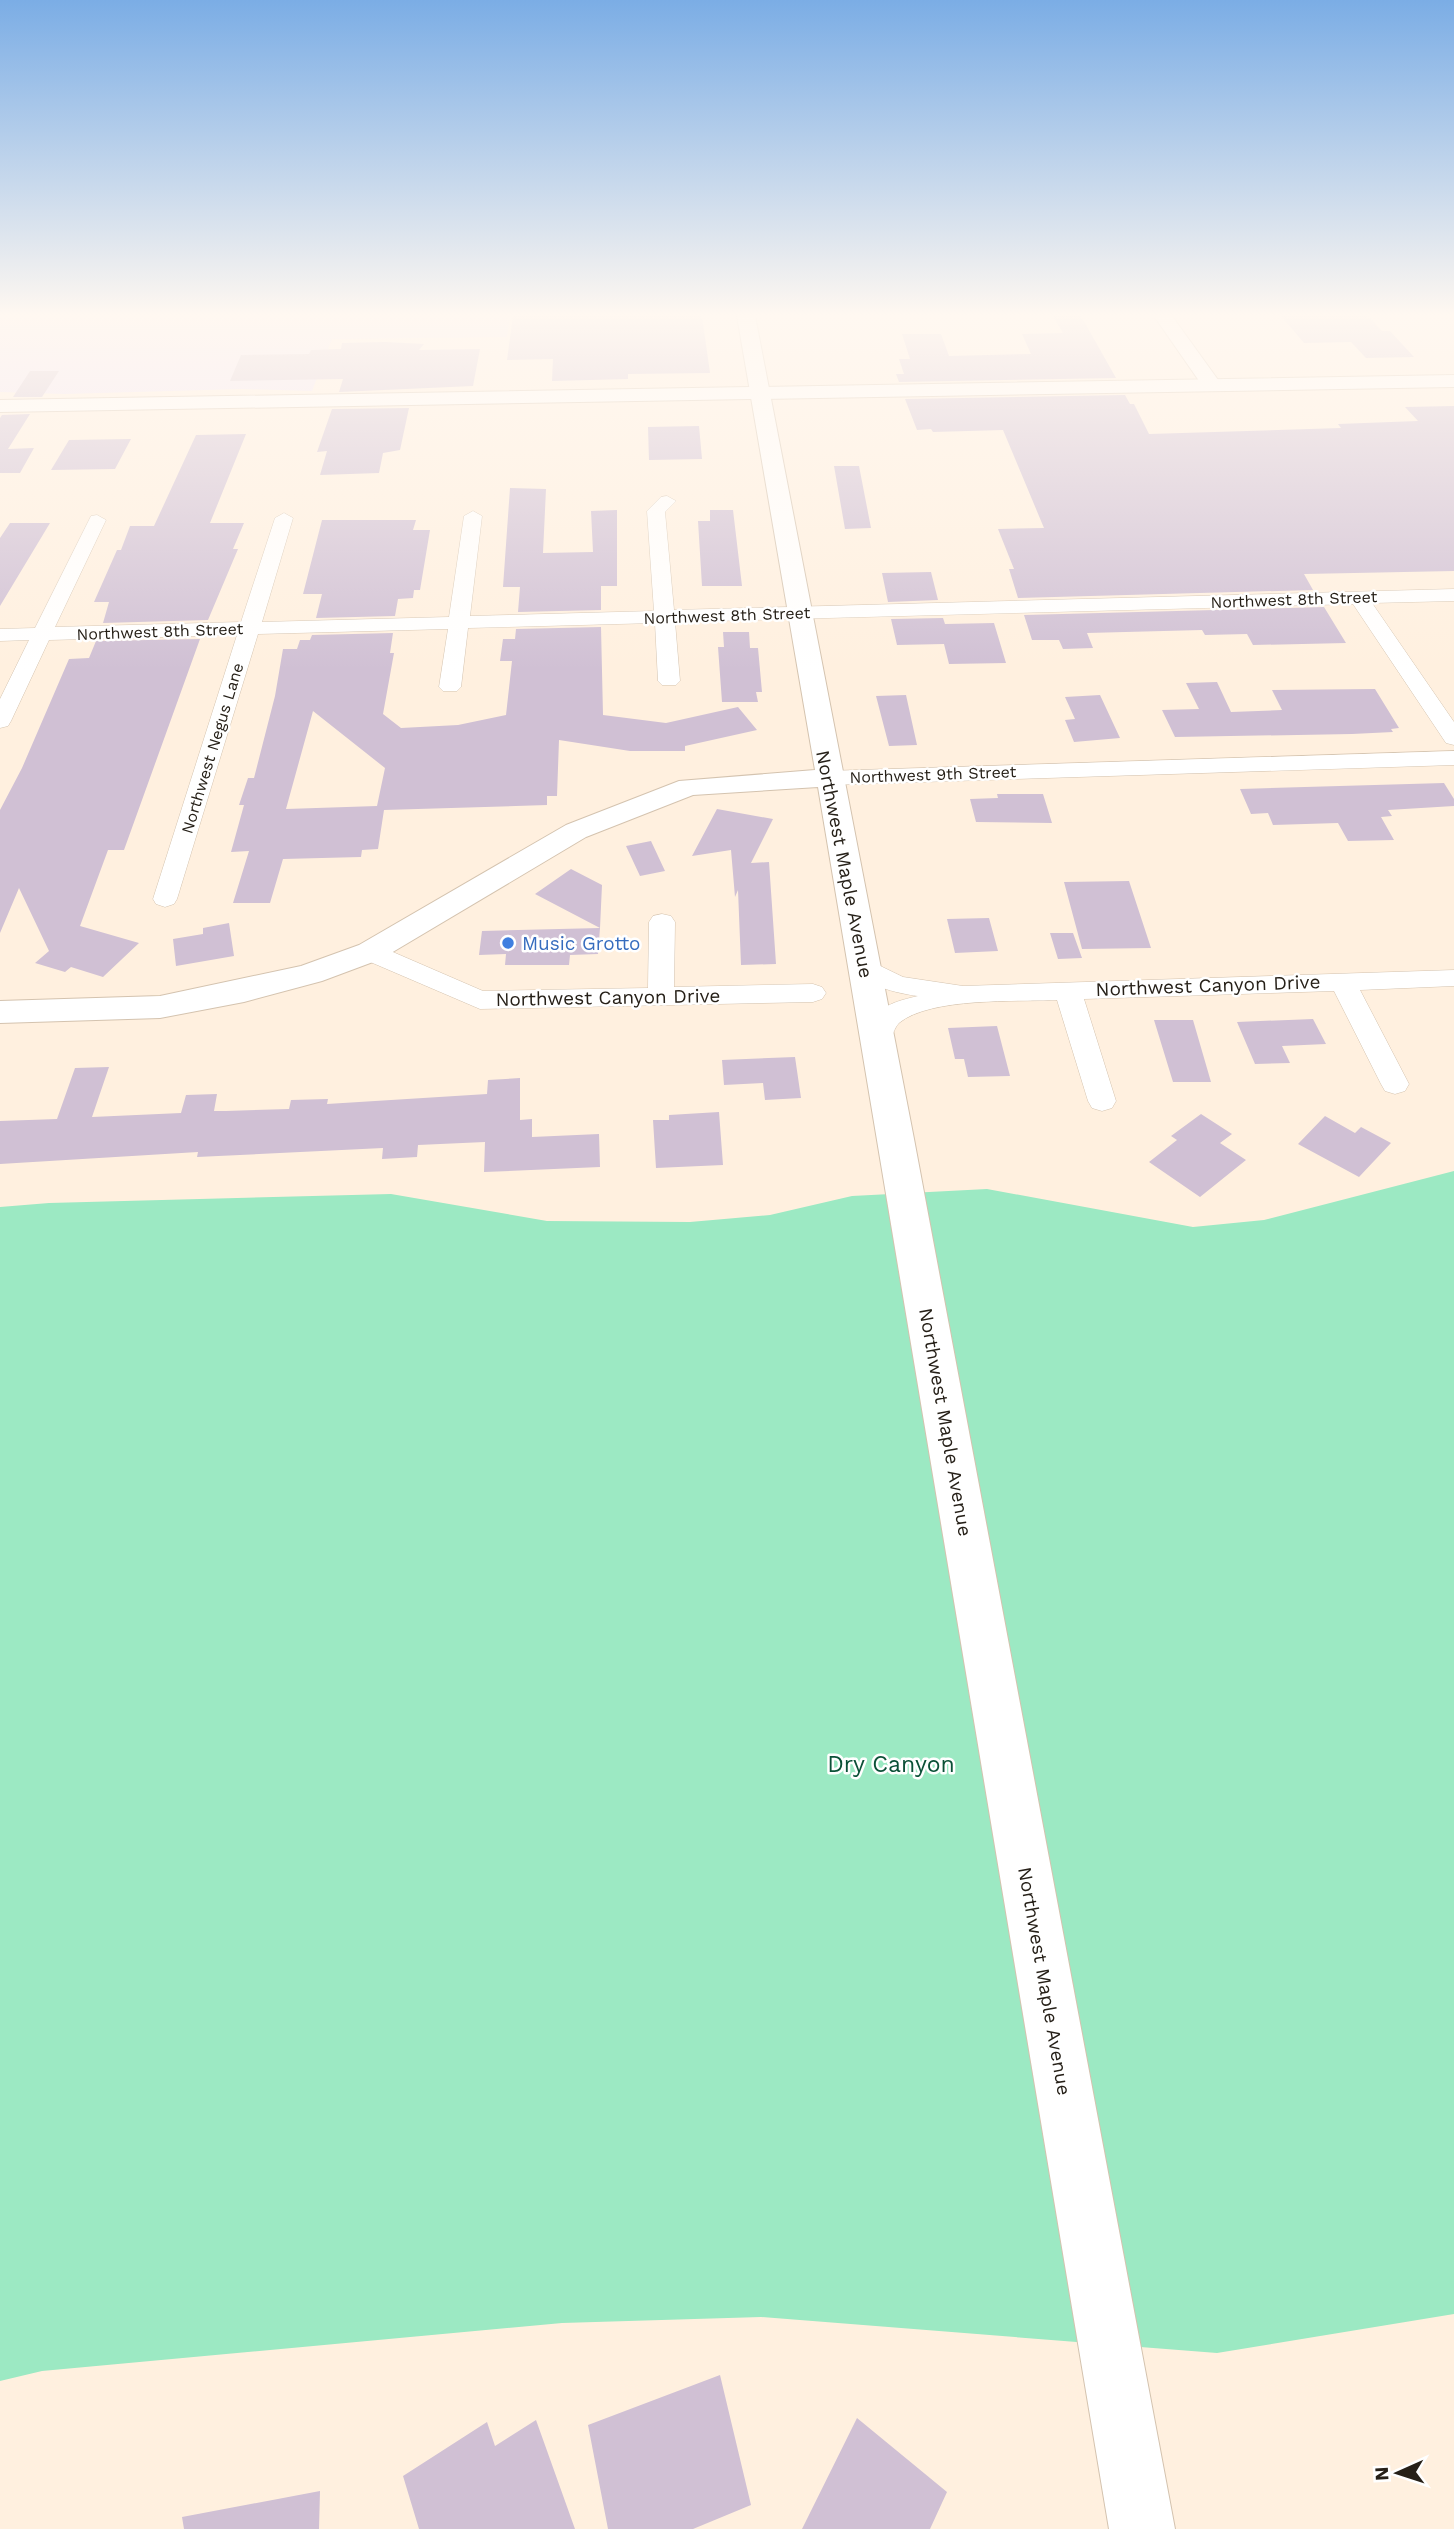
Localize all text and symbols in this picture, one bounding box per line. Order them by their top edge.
street label: Northwest 8th Street [1210,587,1378,612]
street label: Northwest 8th Street [643,603,811,628]
street label: Northwest 8th Street [76,619,244,644]
street label: Northwest Negus Lane [177,660,248,836]
street label: Northwest Maple Avenue [811,748,878,980]
street label: Northwest 9th Street [849,762,1017,787]
place label: Music Grotto [522,932,641,955]
marker: Music Grotto [500,935,516,951]
street label: Northwest Canyon Drive [1095,970,1321,1001]
street label: Northwest Canyon Drive [495,984,721,1011]
street label: Northwest Maple Avenue [914,1306,977,1538]
park label: Dry Canyon [827,1751,955,1778]
street label: Northwest Maple Avenue [1013,1865,1076,2097]
north arrow [1363,2438,1433,2508]
text: N [1370,2466,1393,2482]

